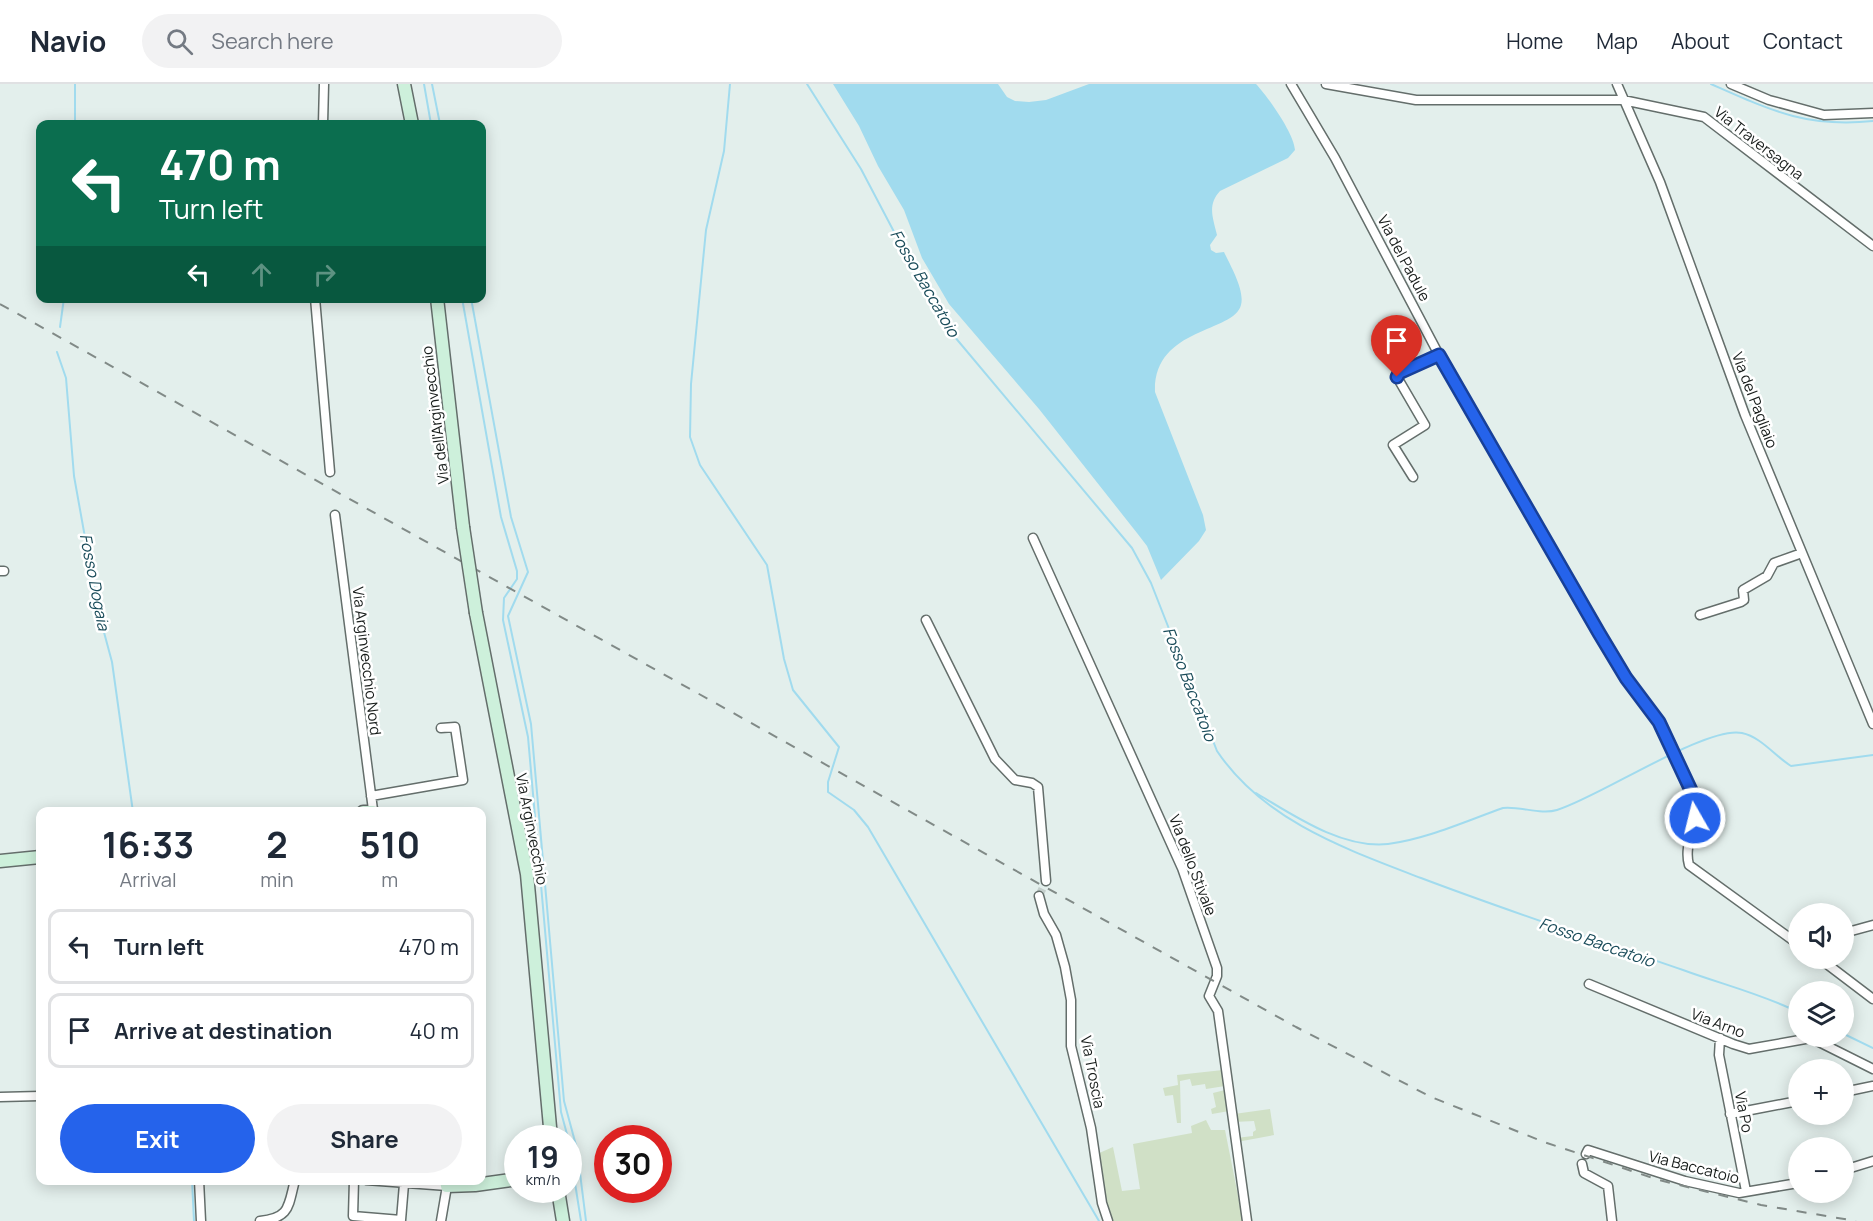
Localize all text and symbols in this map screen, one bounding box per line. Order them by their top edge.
search box [142,14,562,68]
text: Navio [30,22,106,60]
icon: search [163,25,196,58]
text: Search here [211,26,334,56]
text: Home [1506,27,1563,55]
text: Map [1596,27,1638,55]
text: About [1671,27,1730,55]
text: Contact [1763,27,1843,55]
street label: Via Traversagna [1710,101,1808,185]
text: 470 m [159,135,281,193]
icon: left [60,144,138,222]
text: Turn left [159,190,263,227]
street label: Via del Padule [1372,211,1436,305]
water label: Fosso Baccatoio [885,225,965,342]
icon: left [182,258,215,291]
icon: ahead [245,258,278,291]
icon: right [308,258,341,291]
pin [1371,315,1422,377]
icon: arrive [1380,324,1413,357]
street label: Via dell'Arginvecchio [416,345,454,485]
street label: Via del Pagliaio [1727,349,1783,451]
water label: Fosso Dogaia [75,532,115,633]
street label: Via Arginvecchio Nord [347,586,387,736]
water label: Fosso Baccatoio [1158,624,1222,746]
street label: Via Arginvecchio [511,771,553,887]
position arrow [1663,786,1727,850]
street label: Via dello Stivale [1164,811,1222,919]
text: 16:33 [102,820,194,869]
text: 2 [266,820,288,869]
text: 510 [360,820,420,869]
text: Arrival [120,866,177,893]
text: min [260,866,294,893]
text: m [381,866,398,893]
map controls [1788,903,1854,1203]
button: sound [1788,903,1854,969]
water label: Fosso Baccatoio [1536,912,1659,973]
icon: left [63,930,96,963]
text: Turn left [114,932,204,962]
text: 470 m [399,932,459,962]
button: layers [1788,981,1854,1047]
street label: Via Arno [1688,1003,1748,1043]
icon: arrive [63,1014,96,1047]
text: Arrive at destination [114,1016,332,1046]
text: 40 m [410,1016,459,1046]
street label: Via Troscia [1076,1034,1110,1110]
button: + [1788,1059,1854,1125]
street label: Via Po [1730,1090,1758,1134]
button: Exit [60,1104,255,1173]
button: Share [267,1104,462,1173]
speed limit sign: 30 [594,1125,672,1203]
text: 19 [527,1136,559,1177]
button: − [1788,1137,1854,1203]
street label: Via Baccatoio [1646,1146,1742,1188]
text: km/h [526,1169,560,1190]

